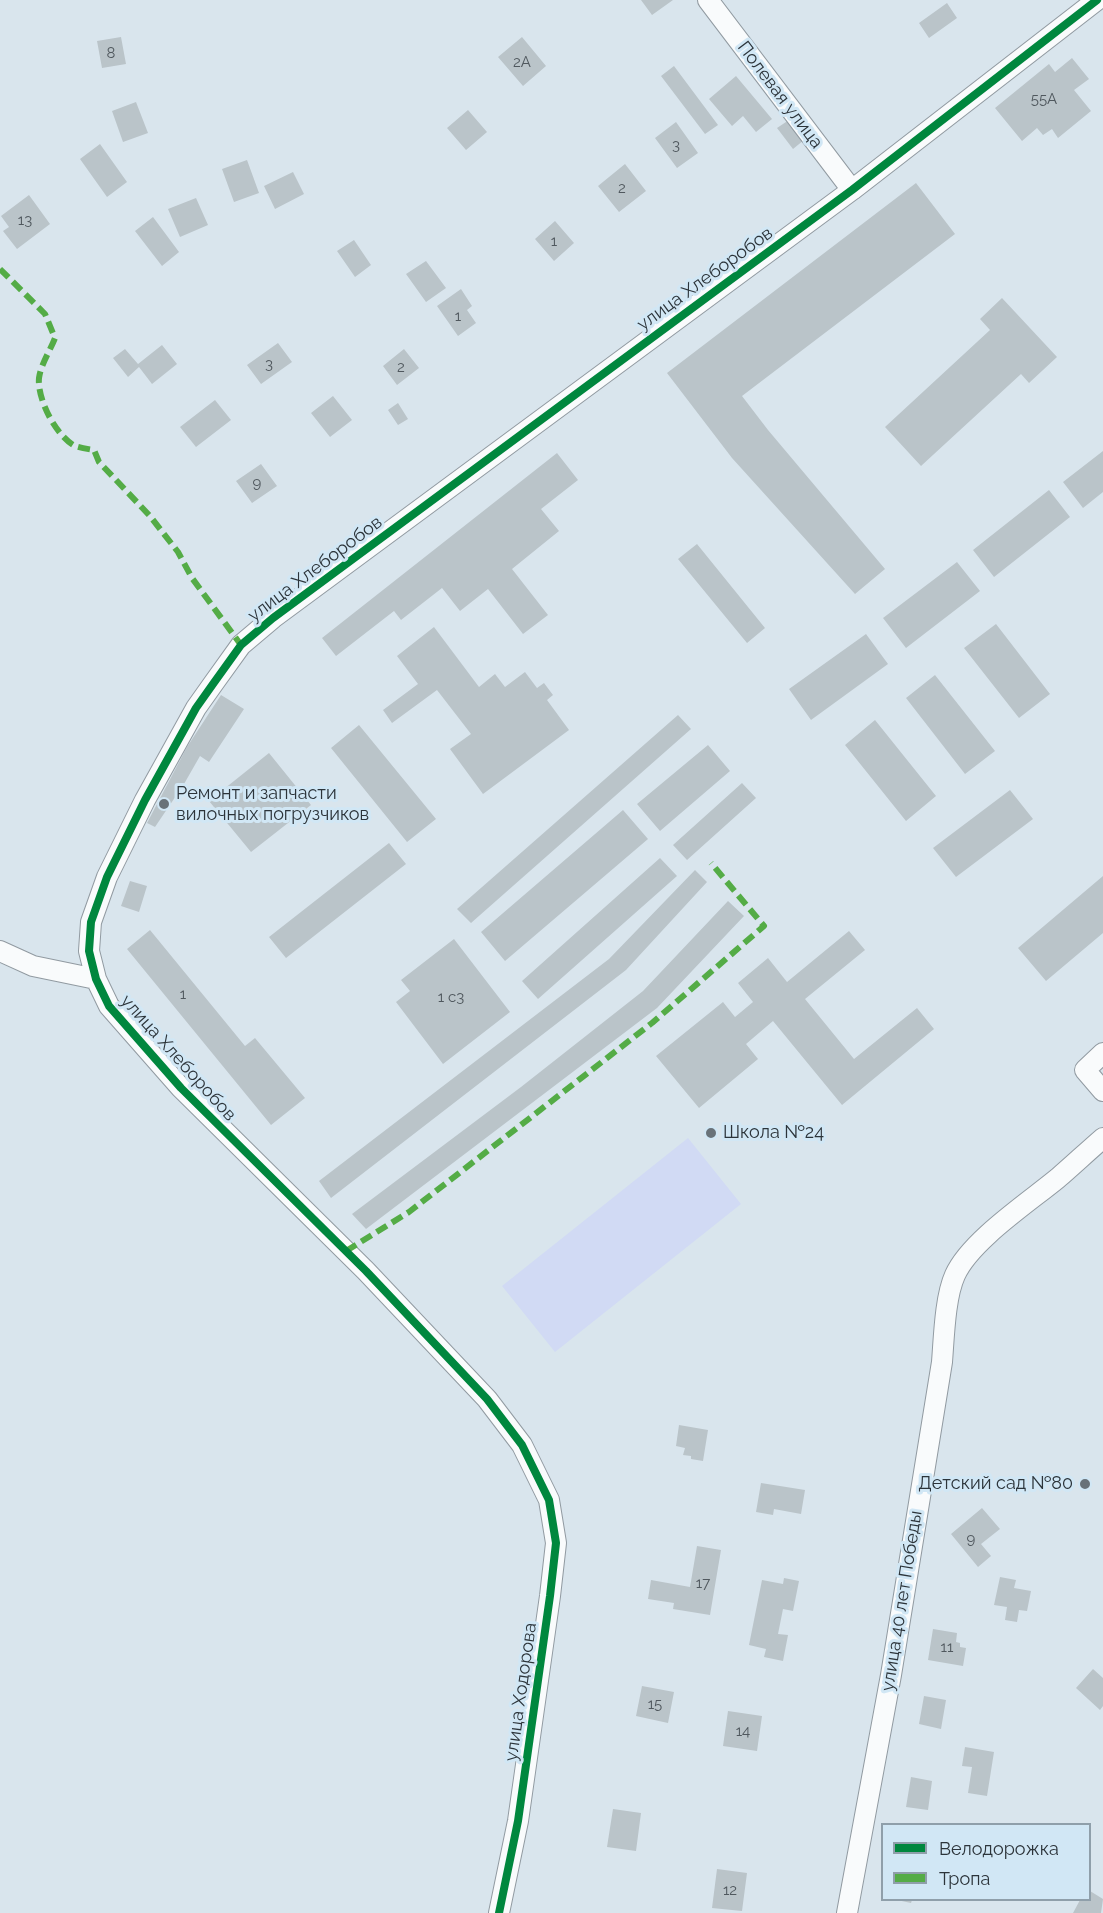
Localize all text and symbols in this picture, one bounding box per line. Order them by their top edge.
street label: Полевая улица [733,37,827,153]
house number: 8 [107,44,115,62]
house number: 2А [513,53,531,71]
house number: 55А [1031,90,1057,108]
house number: 3 [672,136,680,154]
house number: 2 [618,179,626,197]
house number: 13 [18,211,32,229]
street label: улица Хлеборобов [633,223,777,335]
house number: 1 [551,232,557,250]
house number: 1 [455,307,461,325]
house number: 3 [265,355,273,373]
house number: 2 [397,358,405,376]
house number: 9 [253,474,261,492]
street label: улица Хлеборобов [244,511,386,627]
place label: Ремонт и запчасти вилочных погрузчиков [176,783,369,826]
marker: Ремонт и запчасти вилочных погрузчиков [157,797,171,811]
house number: 1 [180,985,186,1003]
house number: 1 с3 [438,988,464,1006]
street label: улица Хлеборобов [116,990,240,1126]
place label: Школа №24 [723,1122,824,1144]
marker: Школа №24 [704,1126,718,1140]
place label: Детский сад №80 [918,1473,1073,1495]
marker: Детский сад №80 [1078,1477,1092,1491]
street label: улица 40 лет Победы [877,1509,927,1693]
house number: 9 [967,1530,975,1548]
house number: 17 [696,1574,710,1592]
street label: улица Ходорова [501,1621,541,1763]
house number: 11 [941,1638,953,1656]
house number: 15 [648,1695,662,1713]
house number: 14 [736,1722,750,1740]
legend [881,1823,1091,1901]
text: Велодорожка [939,1838,1059,1859]
text: Тропа [939,1868,990,1889]
house number: 12 [723,1881,737,1899]

